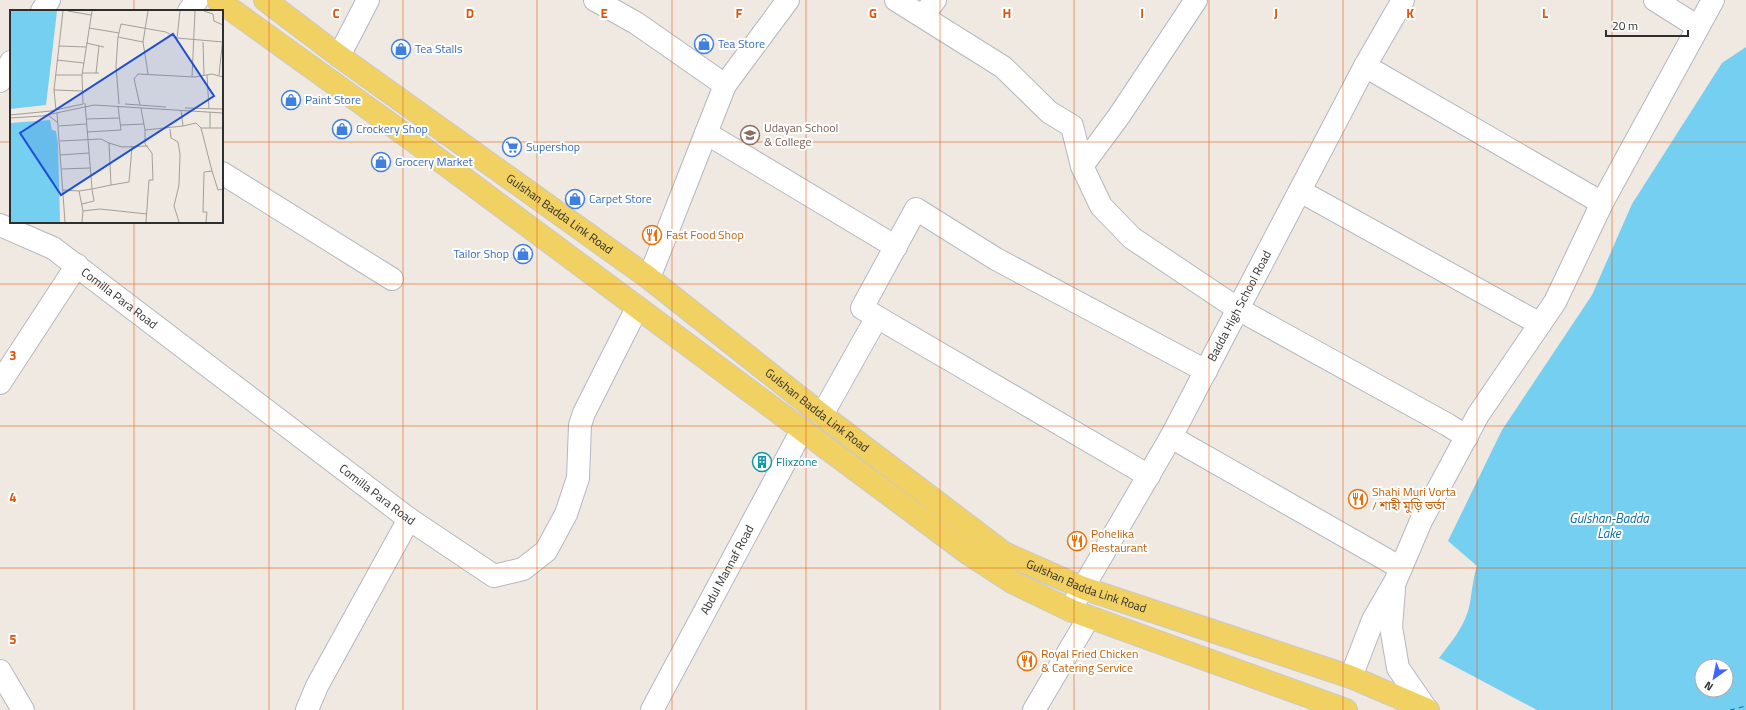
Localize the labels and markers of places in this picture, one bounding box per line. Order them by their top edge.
shop icon: Tea Store [693,33,715,55]
place label: Tea Store [718,34,765,53]
shop icon: Tea Stalls [390,38,412,60]
place label: Tea Stalls [415,39,463,58]
shop icon: Paint Store [280,89,302,111]
place label: Paint Store [305,90,361,109]
shop icon: Crockery Shop [331,118,353,140]
place label: Udayan School & College [764,118,838,151]
place label: Crockery Shop [356,119,428,138]
school or university icon: Udayan School & College [739,124,761,146]
supermarket icon: Supershop [501,136,523,158]
place label: Supershop [526,137,580,156]
shop icon: Grocery Market [370,151,392,173]
place label: Grocery Market [395,152,473,171]
shop icon: Carpet Store [564,188,586,210]
place label: Carpet Store [589,189,652,208]
restaurant icon: Fast Food Shop [641,224,663,246]
place label: Fast Food Shop [666,225,744,244]
shop icon: Tailor Shop [512,243,534,265]
place label: Tailor Shop [454,244,509,263]
building icon: Flixzone [751,451,773,473]
place label: Flixzone [776,452,817,471]
place label: Shahi Muri Vorta / শাহী মুড়ি ভর্তা [1372,482,1456,515]
restaurant icon: Shahi Muri Vorta / শাহী মুড়ি ভর্তা [1347,488,1369,510]
place label: Pohelika Restaurant [1091,524,1148,557]
restaurant icon: Pohelika Restaurant [1066,530,1088,552]
place label: Royal Fried Chicken & Catering Service [1041,644,1138,677]
restaurant icon: Royal Fried Chicken & Catering Service [1016,650,1038,672]

